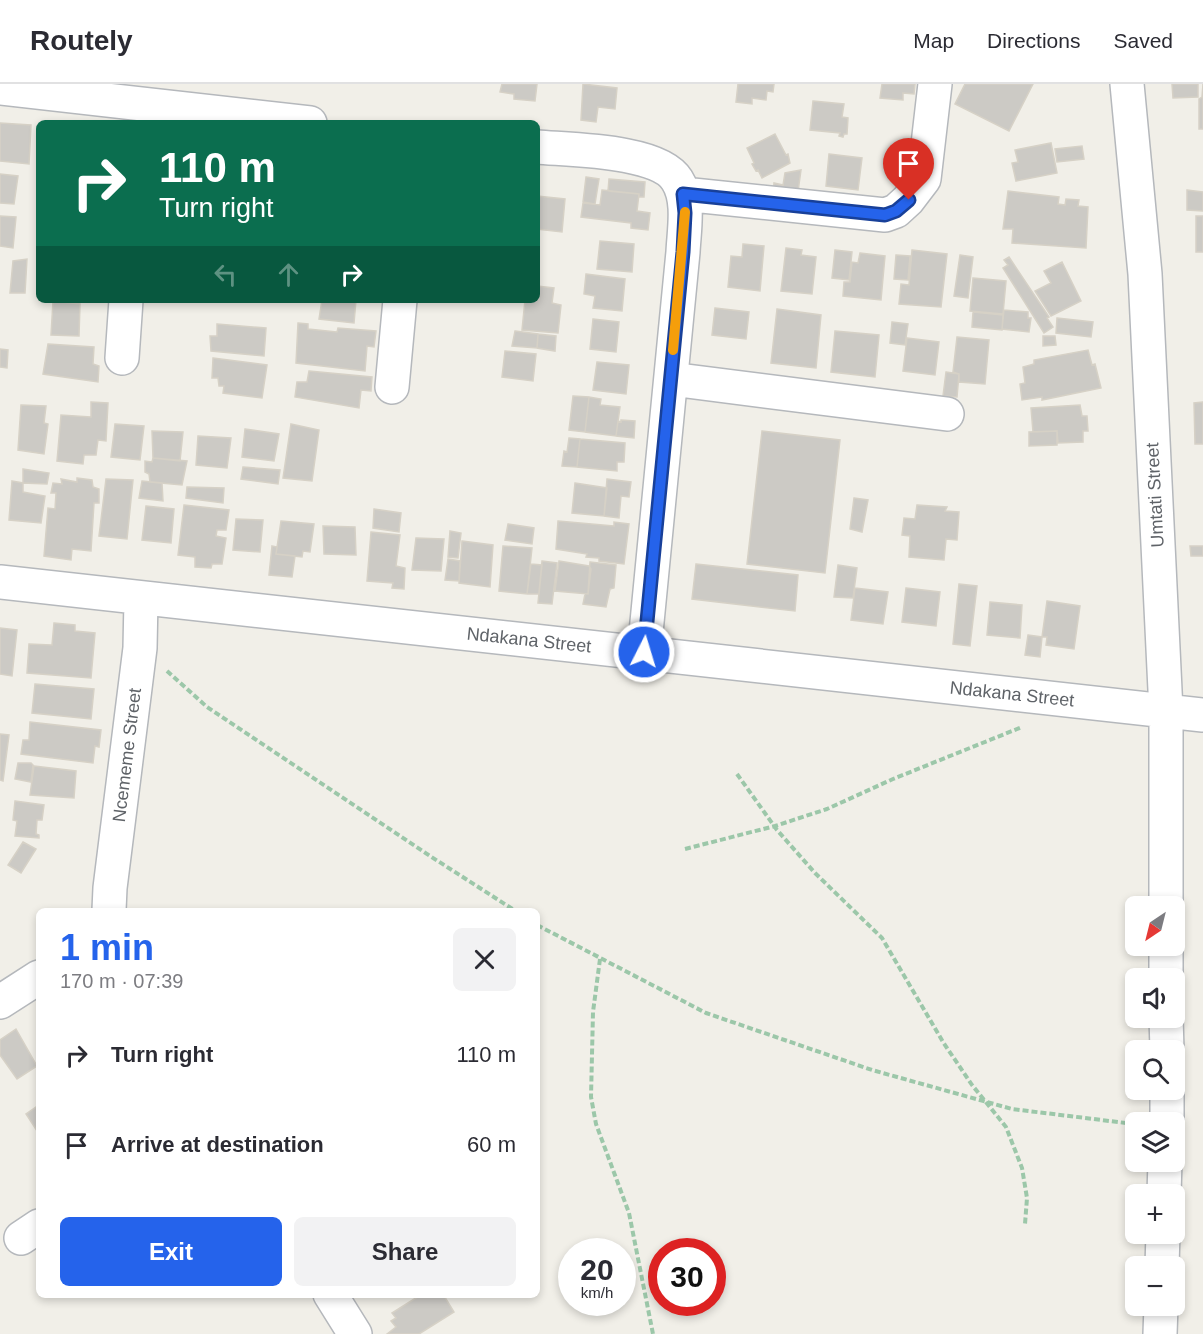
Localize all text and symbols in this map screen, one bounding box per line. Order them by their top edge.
text: Routely [30,25,133,56]
text: Map [913,29,954,52]
text: Directions [987,29,1080,52]
text: Saved [1113,29,1173,52]
pin [883,138,934,200]
icon: right [60,144,138,222]
text: 110 m [159,144,276,191]
icon: arrive [892,147,925,180]
text: Turn right [159,193,274,223]
icon: left [209,258,242,291]
icon: ahead [272,258,305,291]
icon: right [335,258,368,291]
street label: Umtati Street [1142,442,1168,548]
position arrow [612,620,676,684]
street label: Ndakana Street [466,624,592,656]
street label: Ndakana Street [949,678,1075,710]
street label: Ncememe Street [109,687,145,823]
north arrow [1125,896,1185,956]
map controls [1125,896,1185,1316]
text: 1 min [60,927,154,968]
button: close [453,928,516,991]
button: sound [1125,968,1185,1028]
text: 170 m · 07:39 [60,970,183,992]
icon: right [60,1039,93,1072]
button: search [1125,1040,1185,1100]
text: Turn right [111,1042,213,1067]
text: 110 m [456,1042,516,1067]
button: layers [1125,1112,1185,1172]
icon: arrive [60,1129,93,1162]
text: Arrive at destination [111,1132,324,1157]
text: 60 m [467,1132,516,1157]
button: + [1125,1184,1185,1244]
button: Exit [60,1217,282,1286]
button: Share [294,1217,516,1286]
speed limit sign: 30 [648,1238,726,1316]
text: 20 [580,1253,614,1286]
button: − [1125,1256,1185,1316]
text: km/h [581,1284,613,1301]

